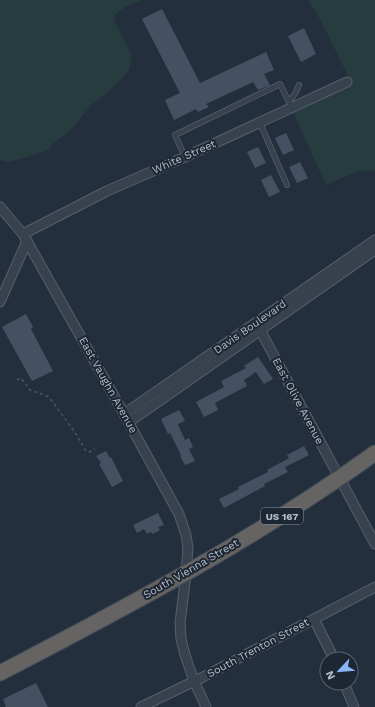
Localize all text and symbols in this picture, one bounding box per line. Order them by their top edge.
street label: White Street [150,137,218,177]
street label: Davis Boulevard [211,297,289,357]
street label: East Vaughn Avenue [76,335,140,435]
street label: East Olive Avenue [270,355,326,447]
road number: US 167 [261,508,303,524]
street label: South Vienna Street [141,536,241,602]
street label: South Trenton Street [205,615,311,680]
north arrow [319,651,359,691]
text: N [323,669,338,682]

